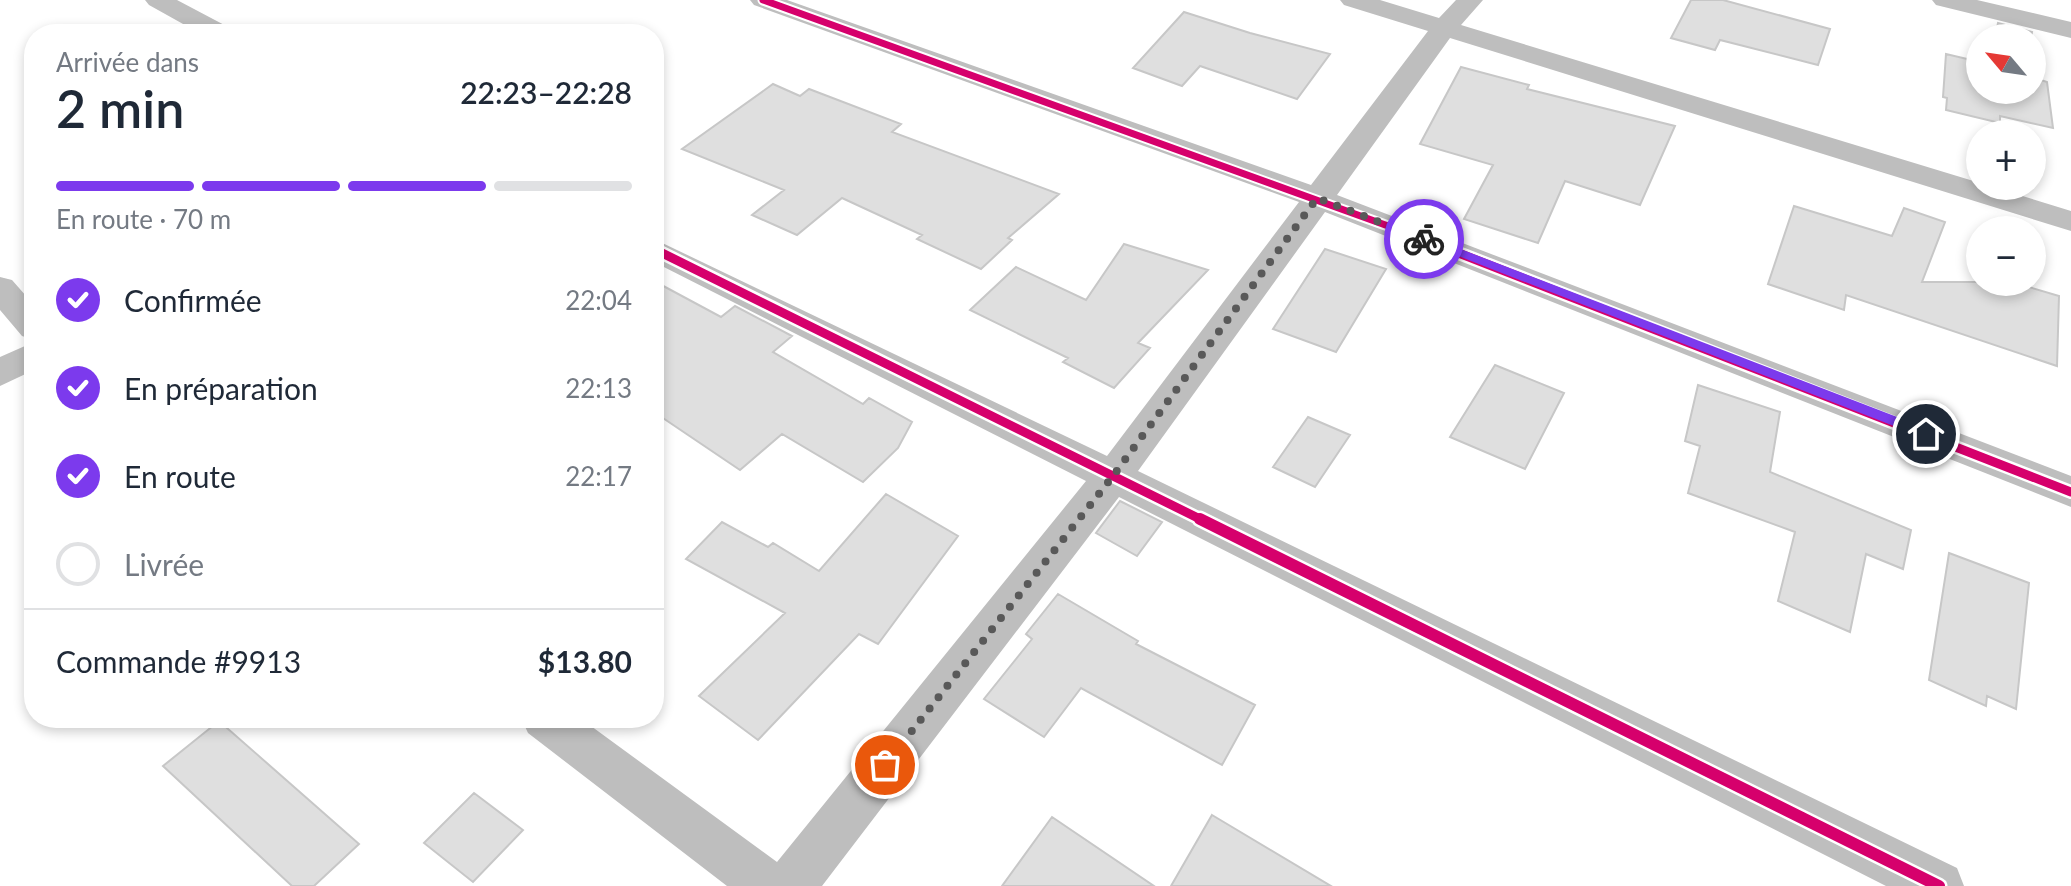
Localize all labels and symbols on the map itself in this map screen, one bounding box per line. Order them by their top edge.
north arrow [1966,24,2046,104]
courier [1384,199,1464,279]
pin [1892,400,1960,468]
pin [851,731,919,799]

